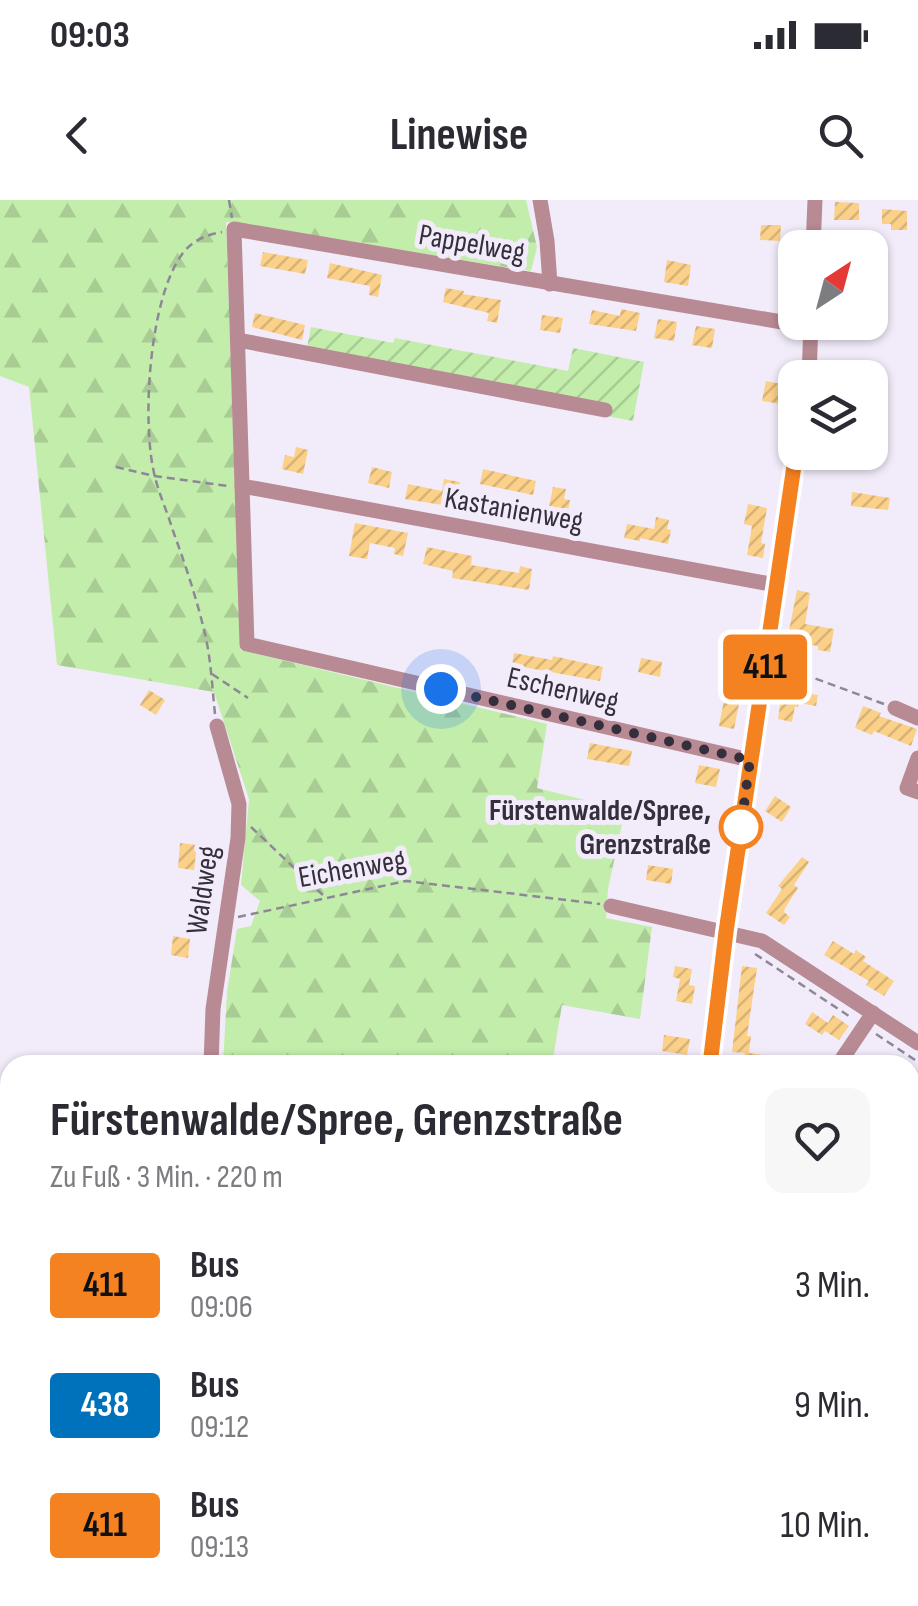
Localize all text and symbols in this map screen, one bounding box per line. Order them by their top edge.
text: 09:03 [50,13,130,58]
icon: back [50,108,105,163]
text: Linewise [390,108,528,163]
icon: search [813,108,868,163]
street label: Pappelweg [416,217,528,271]
north arrow [778,230,888,340]
map controls [778,230,888,470]
button: layers [778,360,888,470]
street label: Kastanienweg [442,480,586,540]
line badge: 411 [708,634,822,700]
text: 411 [743,646,787,689]
street label: Eschenweg [503,660,622,720]
your location [416,664,466,714]
place label: Fürstenwalde/Spree, Grenzstraße [489,793,711,863]
marker: Fürstenwalde/Spree, Grenzstraße [720,806,762,848]
street label: Eichenweg [296,842,409,896]
street label: Waldweg [179,843,227,937]
button: heart [765,1088,870,1193]
text: Fürstenwalde/Spree, Grenzstraße [50,1092,623,1149]
text: Zu Fuß · 3 Min. · 220 m [50,1158,283,1197]
text: Bus [190,1243,239,1288]
text: 3 Min. [795,1263,870,1308]
text: 411 [83,1264,127,1307]
text: 09:06 [190,1288,253,1327]
text: Bus [190,1363,239,1408]
text: 9 Min. [794,1383,870,1428]
text: 438 [81,1384,129,1427]
text: 09:12 [190,1408,249,1447]
text: Bus [190,1483,239,1528]
text: 10 Min. [781,1503,870,1548]
text: 411 [83,1504,127,1547]
text: 09:13 [190,1528,249,1567]

